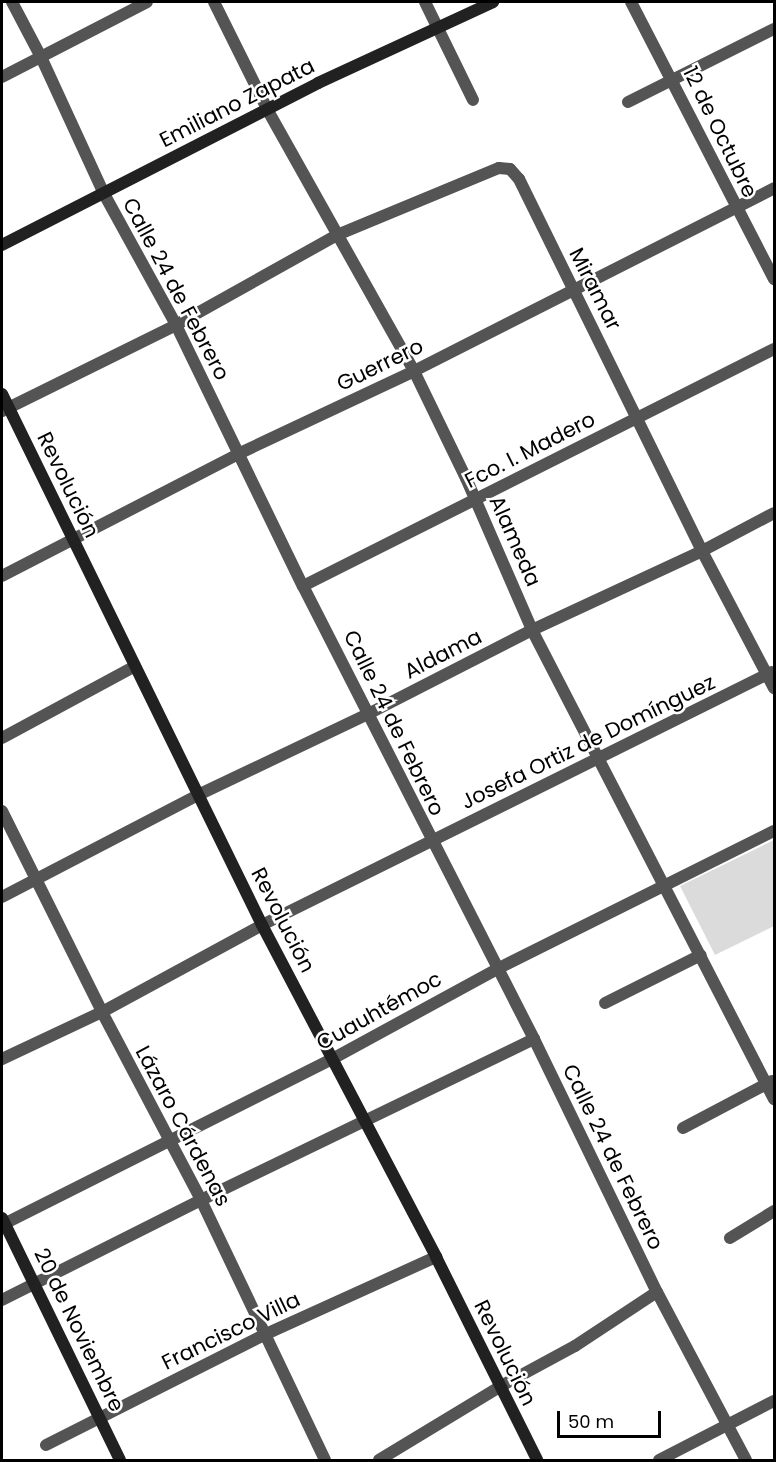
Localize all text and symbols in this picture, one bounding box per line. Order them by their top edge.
street label: Emiliano Zapata [155,53,319,153]
street label: 12 de Octubre [677,62,763,202]
street label: Calle 24 de Febrero [117,193,235,385]
street label: Miramar [564,244,626,334]
street label: Guerrero [333,333,427,397]
street label: Fco. I. Madero [461,406,599,494]
street label: Revolución [32,428,104,542]
street label: Alameda [484,492,546,590]
street label: Aldama [400,624,486,684]
street label: Calle 24 de Febrero [338,626,450,820]
street label: Josefa Ortiz de Domínguez [457,669,719,815]
street label: Revolución [246,863,320,977]
street label: Cuauhtémoc [312,966,446,1056]
street label: Lázaro Cárdenas [130,1042,236,1210]
street label: Calle 24 de Febrero [557,1060,669,1254]
street label: 20 de Noviembre [29,1244,129,1416]
street label: Francisco Villa [158,1287,304,1375]
street label: Revolución [469,1296,541,1410]
scale bar [560,1399,664,1437]
text: 50 m [568,1409,614,1434]

